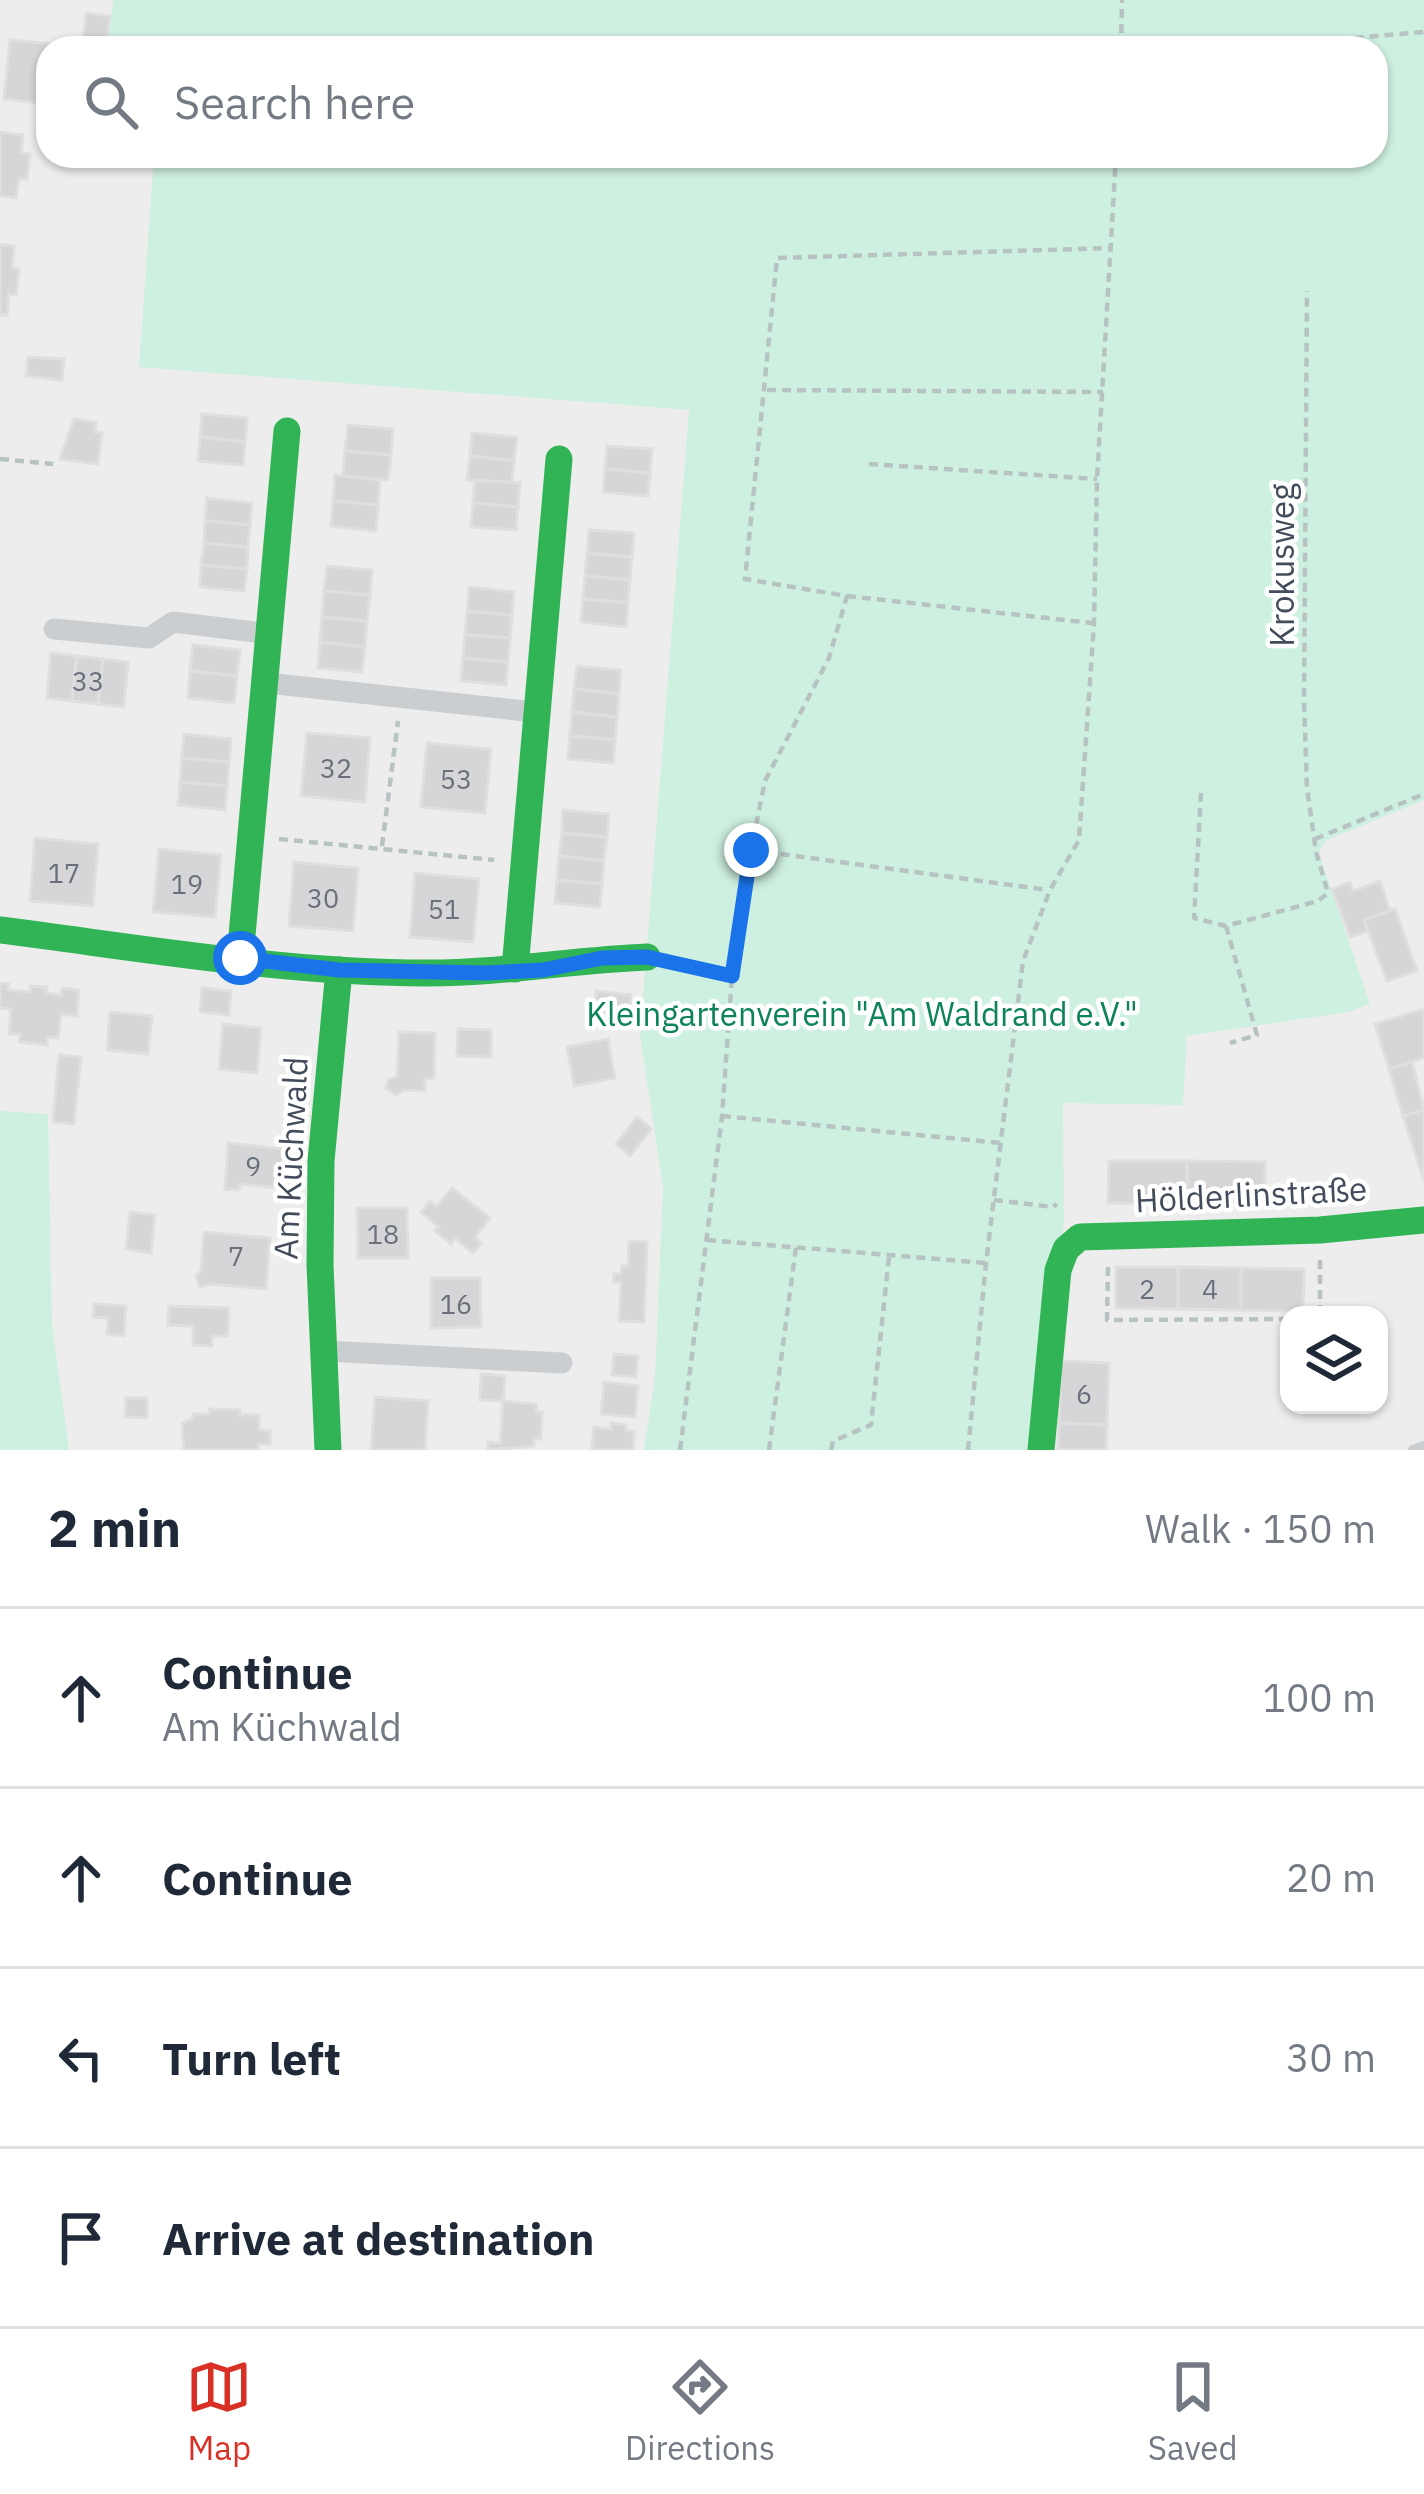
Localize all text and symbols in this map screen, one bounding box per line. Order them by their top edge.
search box [36,36,1388,168]
icon: search [78,69,144,135]
text: Search here [174,73,415,131]
street label: Krokusweg [1260,483,1303,647]
house number: 33 [72,663,104,698]
house number: 32 [320,750,352,785]
house number: 53 [440,761,472,796]
route end [724,823,778,877]
house number: 17 [48,855,80,890]
house number: 19 [171,866,203,901]
house number: 30 [307,880,339,915]
house number: 51 [428,891,460,926]
route start [213,931,267,985]
park label: Kleingartenverein "Am Waldrand e.V." [586,992,1138,1035]
street label: Am Küchwald [263,1055,317,1261]
house number: 9 [245,1148,261,1183]
street label: Hölderlinstraße [1134,1166,1368,1222]
house number: 18 [367,1216,399,1251]
house number: 7 [228,1238,244,1273]
house number: 2 [1139,1271,1155,1306]
house number: 4 [1202,1271,1218,1306]
house number: 16 [440,1286,472,1321]
map controls [1280,1306,1388,1414]
button: layers [1280,1306,1388,1414]
house number: 6 [1076,1376,1092,1411]
text: 2 min [48,1495,181,1561]
text: Walk · 150 m [1145,1503,1376,1554]
text: Continue [162,1643,353,1701]
icon: ahead [48,1665,114,1731]
text: 100 m [1263,1672,1376,1723]
text: Am Küchwald [162,1701,402,1752]
icon: ahead [48,1845,114,1911]
text: Continue [162,1849,353,1907]
text: 20 m [1286,1852,1376,1903]
icon: left [48,2025,114,2091]
text: Turn left [162,2029,341,2087]
text: 30 m [1286,2032,1376,2083]
icon: arrive [48,2205,114,2271]
text: Arrive at destination [162,2209,595,2267]
tab: Map [186,2354,252,2469]
tab: Directions [625,2354,775,2469]
tab: Saved [1148,2354,1238,2469]

